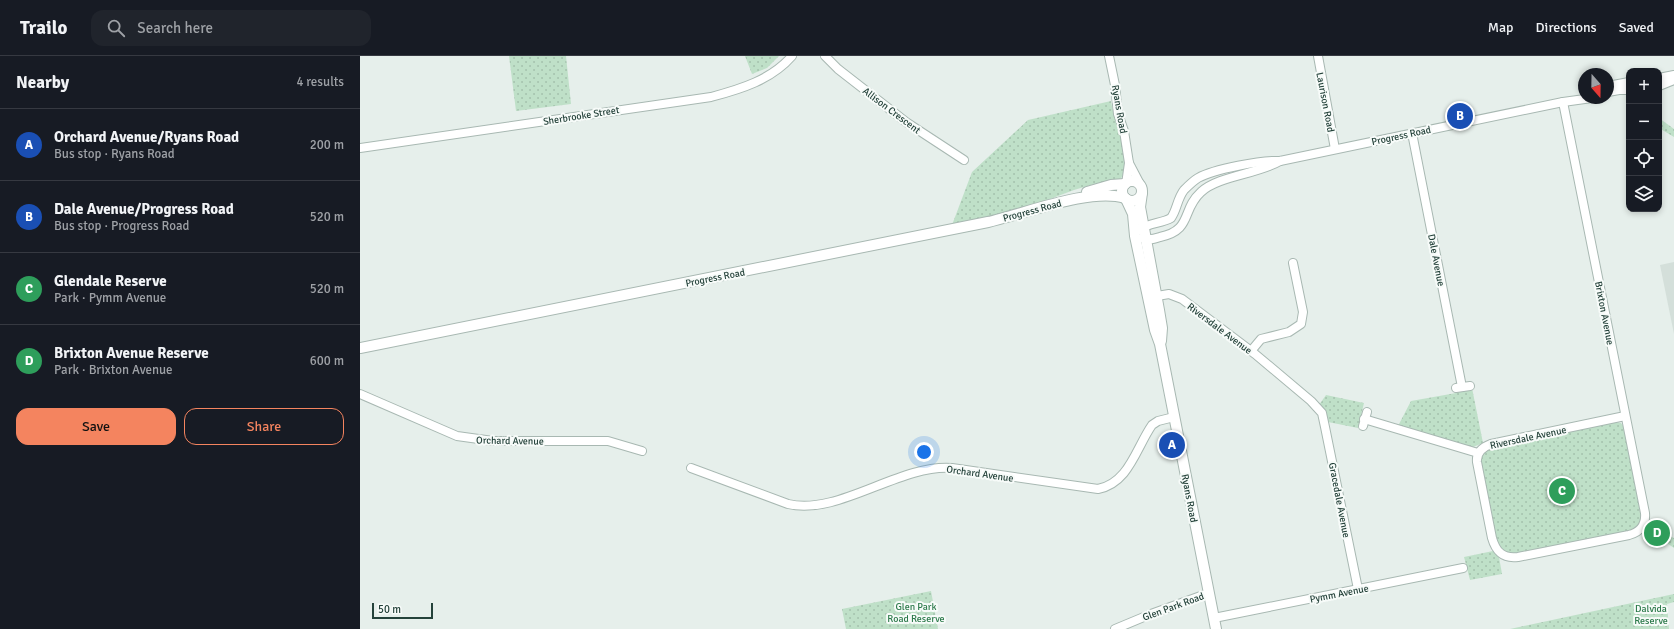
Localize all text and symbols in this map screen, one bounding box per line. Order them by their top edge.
search box [91,10,371,46]
text: Trailo [20,16,67,40]
icon: search [105,17,127,39]
text: Search here [137,19,213,37]
text: Map [1488,19,1514,36]
text: Directions [1536,19,1597,36]
text: Saved [1619,19,1654,36]
north arrow [1578,68,1614,104]
map controls [1626,68,1662,212]
button: + [1626,68,1662,104]
street label: Laurison Road [1313,71,1337,133]
text: Nearby [16,72,69,93]
text: 4 results [296,74,344,90]
street label: Ryans Road [1109,84,1129,134]
street label: Allison Crescent [860,85,923,137]
pin: B [1447,101,1473,131]
street label: Sherbrooke Street [542,104,621,128]
button: − [1626,104,1662,140]
street label: Progress Road [1370,124,1432,148]
text: Orchard Avenue/Ryans Road [54,128,239,146]
text: A [25,137,33,153]
text: 200 m [310,137,344,153]
button: locate [1626,140,1662,176]
text: Bus stop · Ryans Road [54,146,175,162]
button: layers [1626,176,1662,212]
street label: Progress Road [1002,197,1063,225]
text: Dale Avenue/Progress Road [54,200,234,218]
text: B [25,209,33,225]
text: 520 m [310,209,344,225]
text: Bus stop · Progress Road [54,218,189,234]
street label: Dale Avenue [1425,233,1447,287]
street label: Progress Road [684,266,746,290]
text: Glendale Reserve [54,272,167,290]
street label: Brixton Avenue [1592,280,1616,346]
text: C [25,281,33,297]
text: 520 m [310,281,344,297]
text: Park · Pymm Avenue [54,290,166,306]
street label: Riversdale Avenue [1185,301,1254,357]
text: Brixton Avenue Reserve [54,344,209,362]
text: D [25,353,33,369]
text: 600 m [310,353,344,369]
text: Park · Brixton Avenue [54,362,173,378]
button: Save [16,408,176,445]
button: Share [184,408,344,445]
street label: Riversdale Avenue [1489,424,1568,452]
pin: A [1159,430,1185,460]
street label: Orchard Avenue [476,434,544,448]
your location [914,442,934,462]
street label: Gracedale Avenue [1326,462,1352,539]
street label: Orchard Avenue [946,463,1014,485]
street label: Ryans Road [1178,473,1200,523]
pin: C [1549,476,1575,506]
pin: D [1644,518,1670,548]
street label: Pymm Avenue [1309,582,1370,606]
street label: Glen Park Road [1141,590,1206,624]
scale bar [372,601,433,620]
park label: Glen Park Road Reserve [887,601,945,625]
text: 50 m [378,603,401,616]
park label: Dalvida Reserve [1634,603,1668,627]

